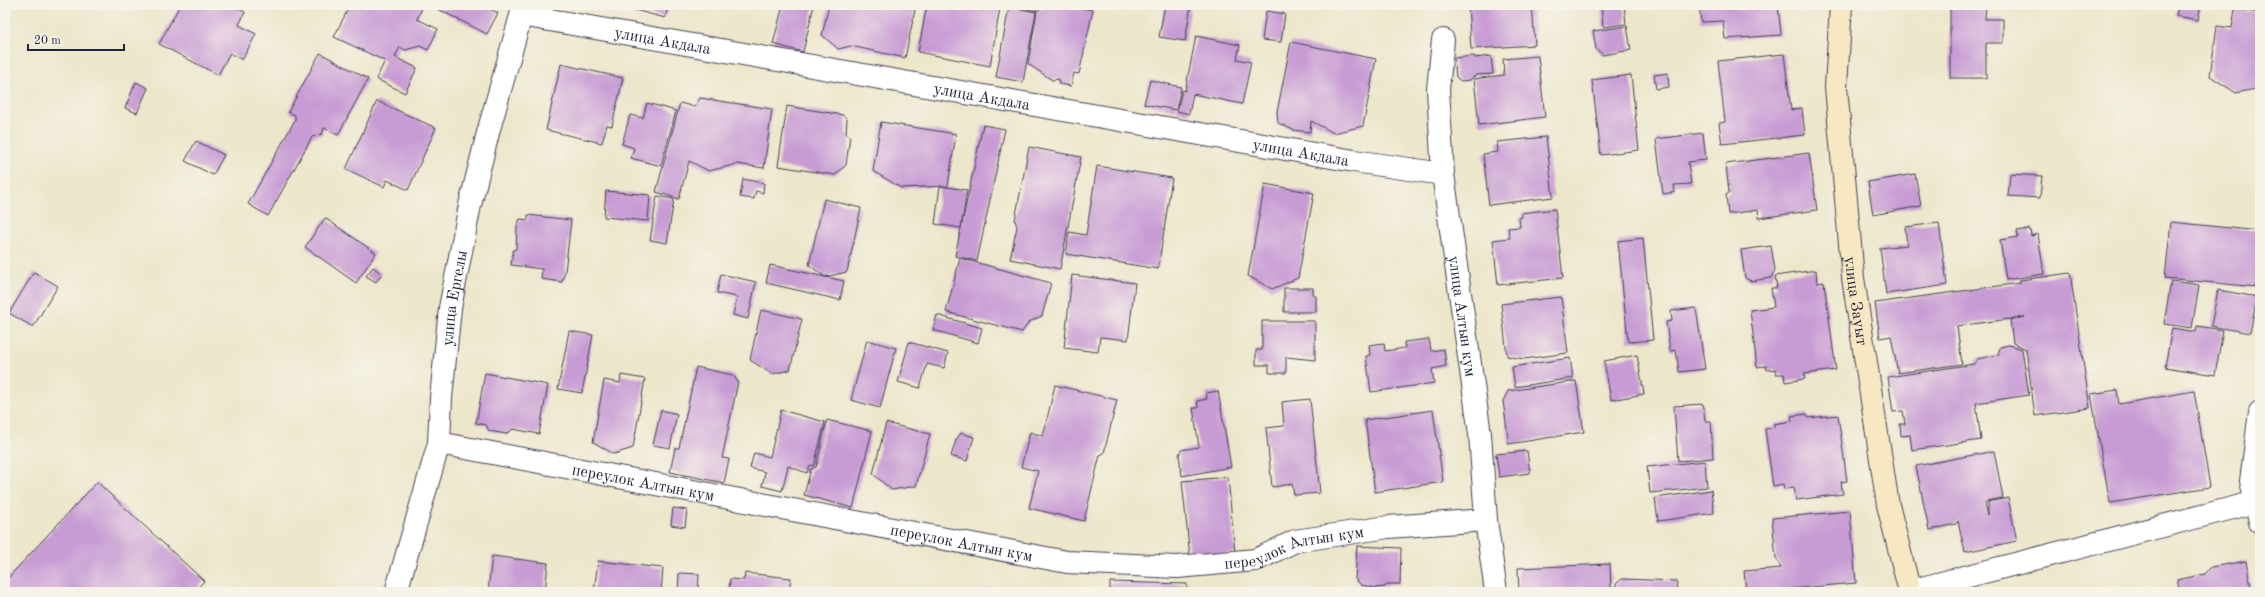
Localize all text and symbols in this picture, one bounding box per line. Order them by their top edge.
scale bar [28,26,124,52]
street label: улица Акдала [613,26,712,58]
text: 20 m [34,35,61,47]
street label: улица Акдала [932,81,1031,114]
street label: улица Акдала [1251,137,1350,170]
street label: улица Ергелы [440,249,471,347]
street label: улица Алтын кум [1445,255,1478,378]
street label: улица Зауыт [1841,256,1869,347]
street label: переулок Алтын кум [570,462,716,505]
street label: переулок Алтын кум [889,523,1034,565]
street label: переулок Алтын кум [1224,525,1365,573]

